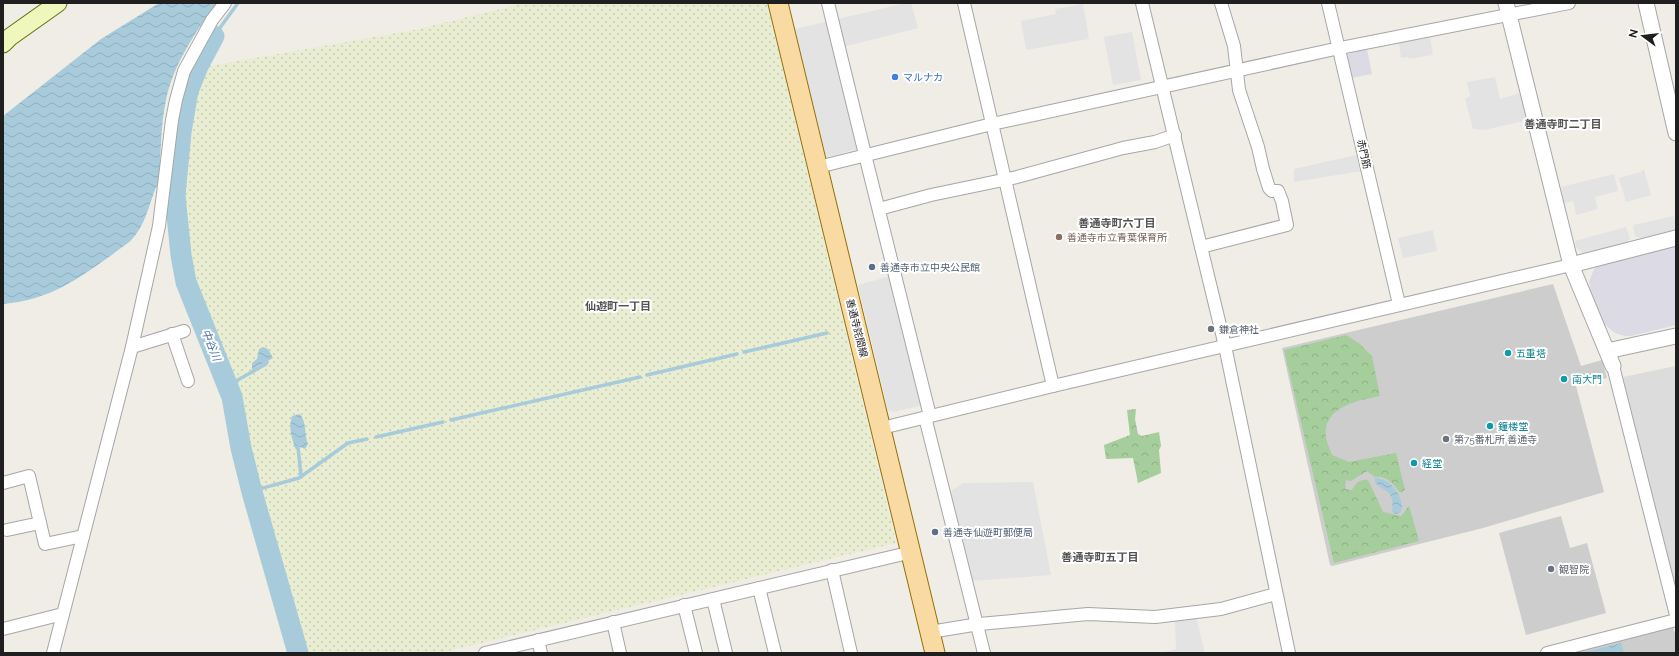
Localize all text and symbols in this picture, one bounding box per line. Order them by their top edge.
north arrow [1623,16,1663,56]
text: N [1626,28,1641,39]
marker: マルナカ [890,72,900,82]
place label: マルナカ [903,72,943,83]
district label: 善通寺町二丁目 [1525,118,1602,131]
street label: 赤門筋 [1355,138,1373,170]
district label: 善通寺町六丁目 [1079,217,1156,230]
marker: 善通寺市立青葉保育所 [1054,232,1064,242]
place label: 善通寺市立青葉保育所 [1067,232,1167,243]
marker: 善通寺市立中央公民館 [867,262,877,272]
place label: 善通寺市立中央公民館 [880,262,980,273]
street label: 善通寺詫間線 [844,298,870,358]
district label: 仙遊町一丁目 [585,300,651,313]
marker: 鎌倉神社 [1206,324,1216,334]
place label: 鎌倉神社 [1219,324,1259,335]
water label: 中谷川 [199,327,224,364]
marker: 五重塔 [1503,348,1513,358]
place label: 五重塔 [1516,348,1546,359]
marker: 南大門 [1559,374,1569,384]
place label: 南大門 [1572,374,1602,385]
marker: 鐘楼堂 [1485,421,1495,431]
place label: 鐘楼堂 [1498,421,1528,432]
marker: 第75番札所 善通寺 [1441,434,1451,444]
place label: 第75番札所 善通寺 [1454,434,1537,445]
marker: 経堂 [1409,458,1419,468]
place label: 経堂 [1422,458,1442,469]
marker: 善通寺仙遊町郵便局 [930,527,940,537]
place label: 善通寺仙遊町郵便局 [943,527,1033,538]
district label: 善通寺町五丁目 [1062,551,1139,564]
marker: 観智院 [1546,564,1556,574]
place label: 観智院 [1559,564,1589,575]

